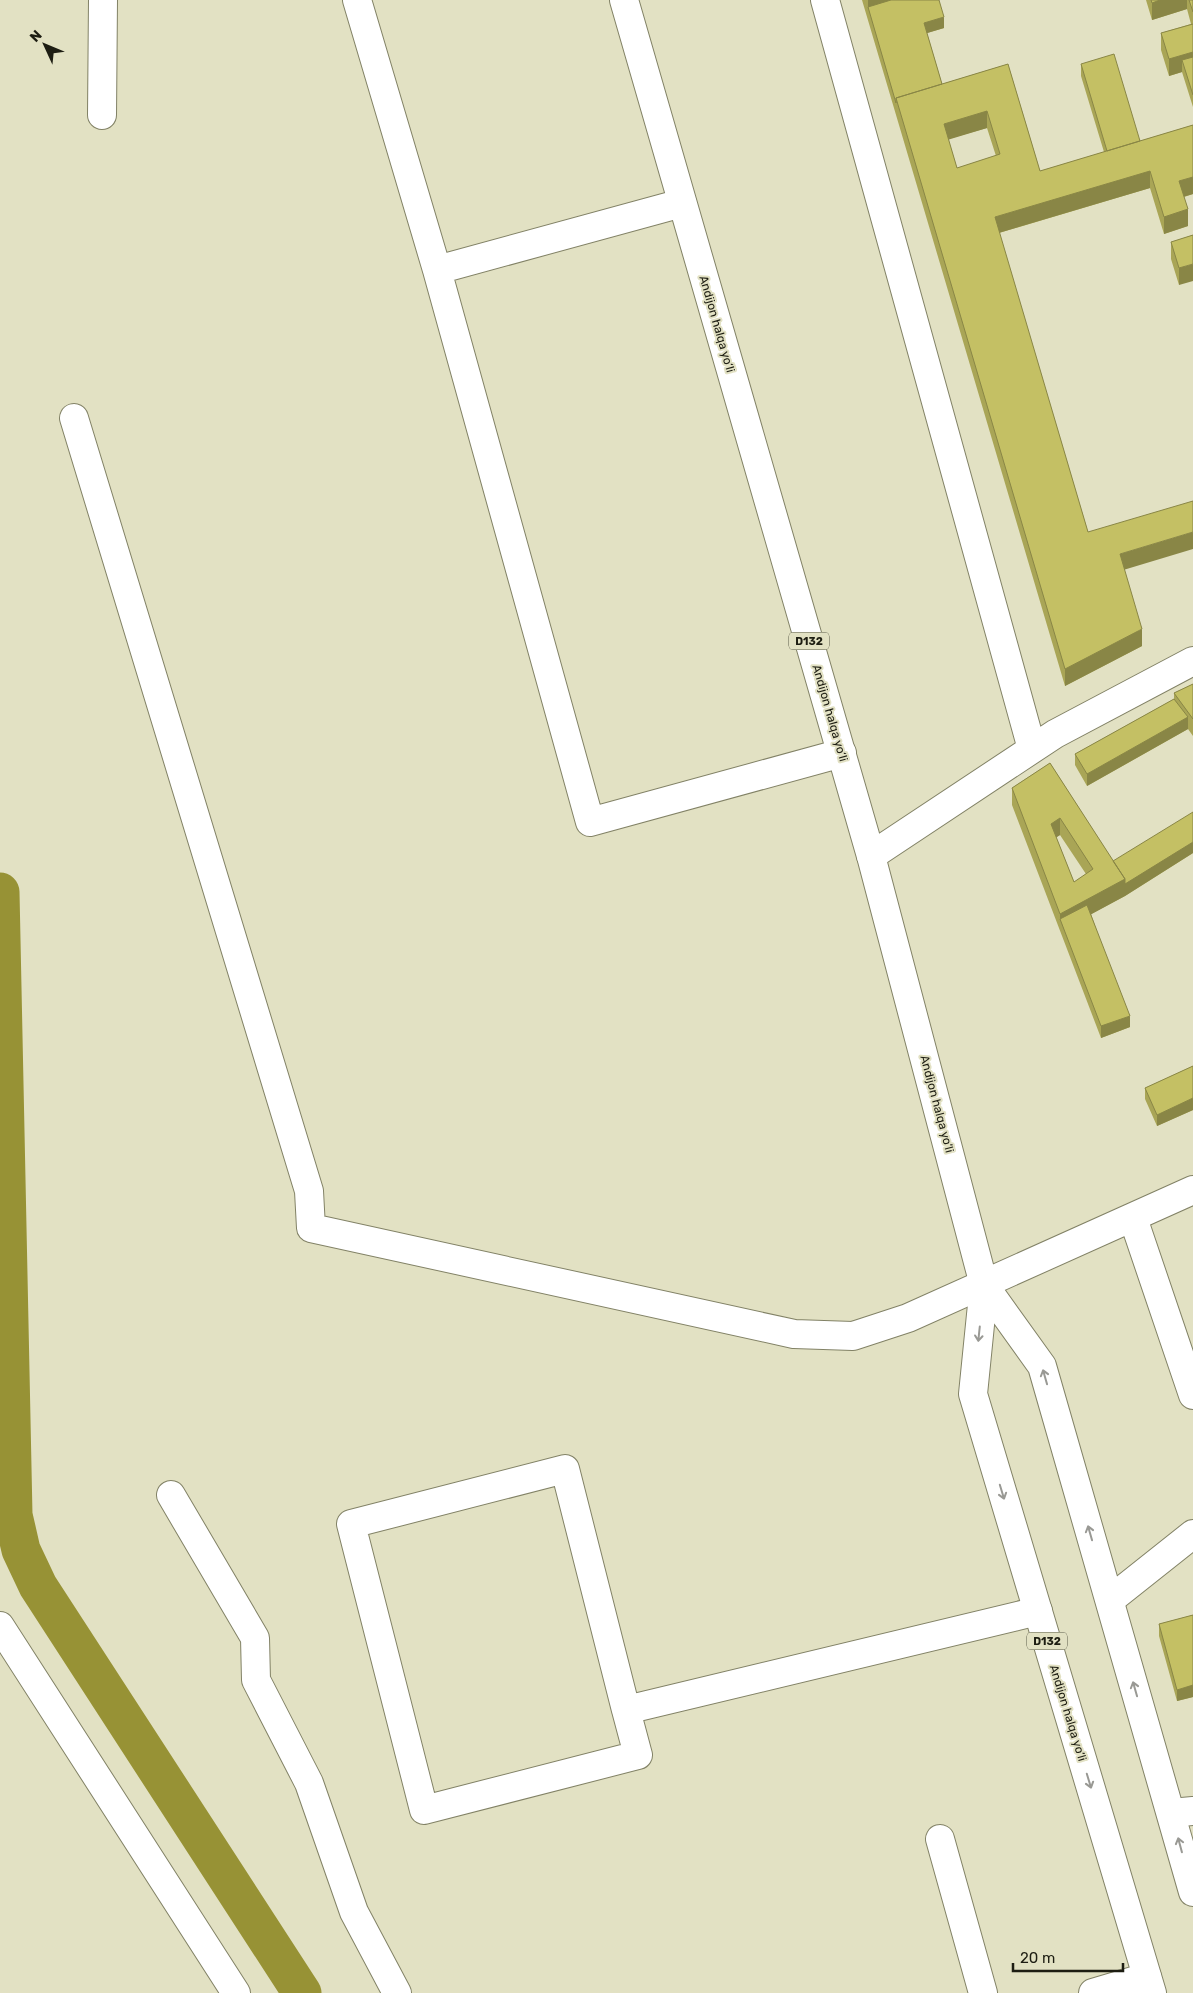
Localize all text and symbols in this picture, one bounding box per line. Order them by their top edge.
north arrow [20,20,70,70]
text: N [26,27,46,46]
street label: Andijon halqa yo‘li [696,274,738,374]
road number: D132 [789,632,829,649]
street label: Andijon halqa yo‘li [809,663,851,763]
street label: Andijon halqa yo‘li [917,1054,957,1154]
one-way arrow [974,1325,984,1341]
one-way arrow [1040,1369,1050,1385]
one-way arrow [997,1483,1007,1499]
one-way arrow [1085,1525,1095,1541]
road number: D132 [1027,1632,1067,1650]
street label: Andijon halqa yo‘li [1047,1663,1089,1763]
one-way arrow [1130,1681,1140,1697]
one-way arrow [1084,1773,1094,1789]
one-way arrow [1175,1837,1184,1853]
scale bar [1013,1940,1123,1972]
text: 20 m [1020,1949,1055,1967]

